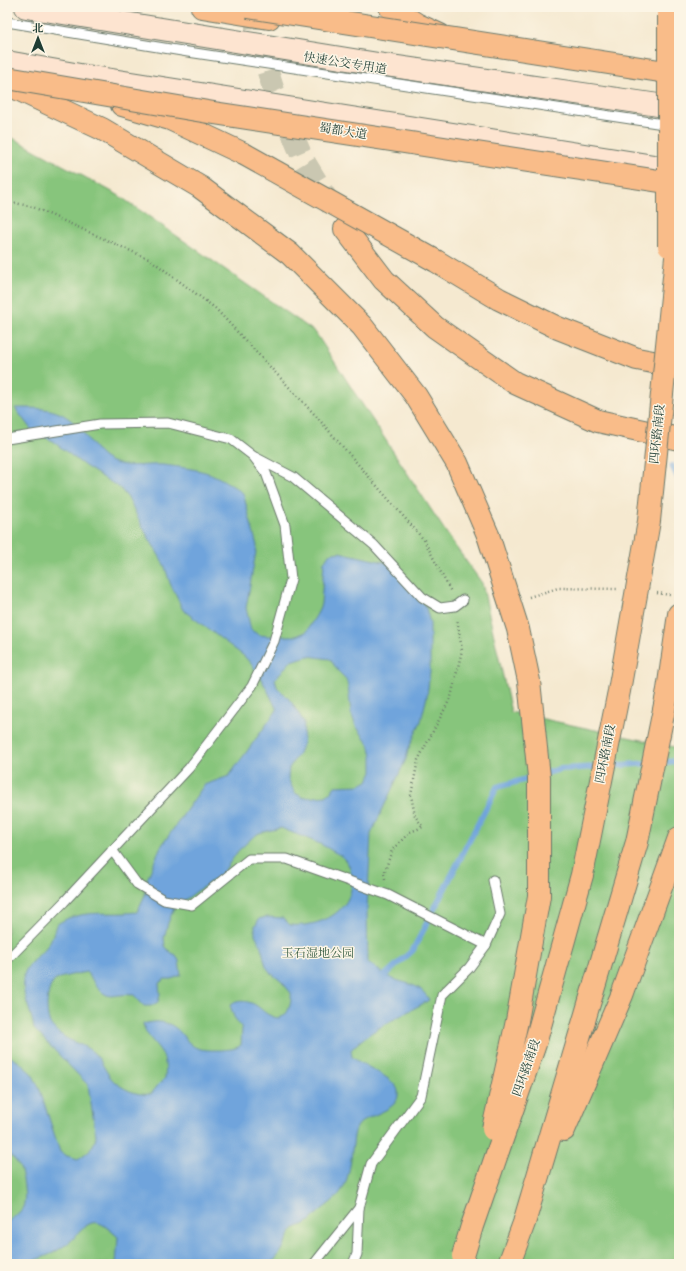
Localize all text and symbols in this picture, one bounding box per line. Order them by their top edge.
north arrow [18,18,58,58]
text: 北 [33,23,44,35]
street label: 快速公交专用道 [303,50,388,76]
street label: 蜀都大道 [318,120,368,142]
street label: 四环路南段 [647,403,667,464]
street label: 四环路南段 [592,723,618,785]
park label: 玉石湿地公园 [282,946,354,960]
street label: 四环路南段 [510,1037,542,1098]

